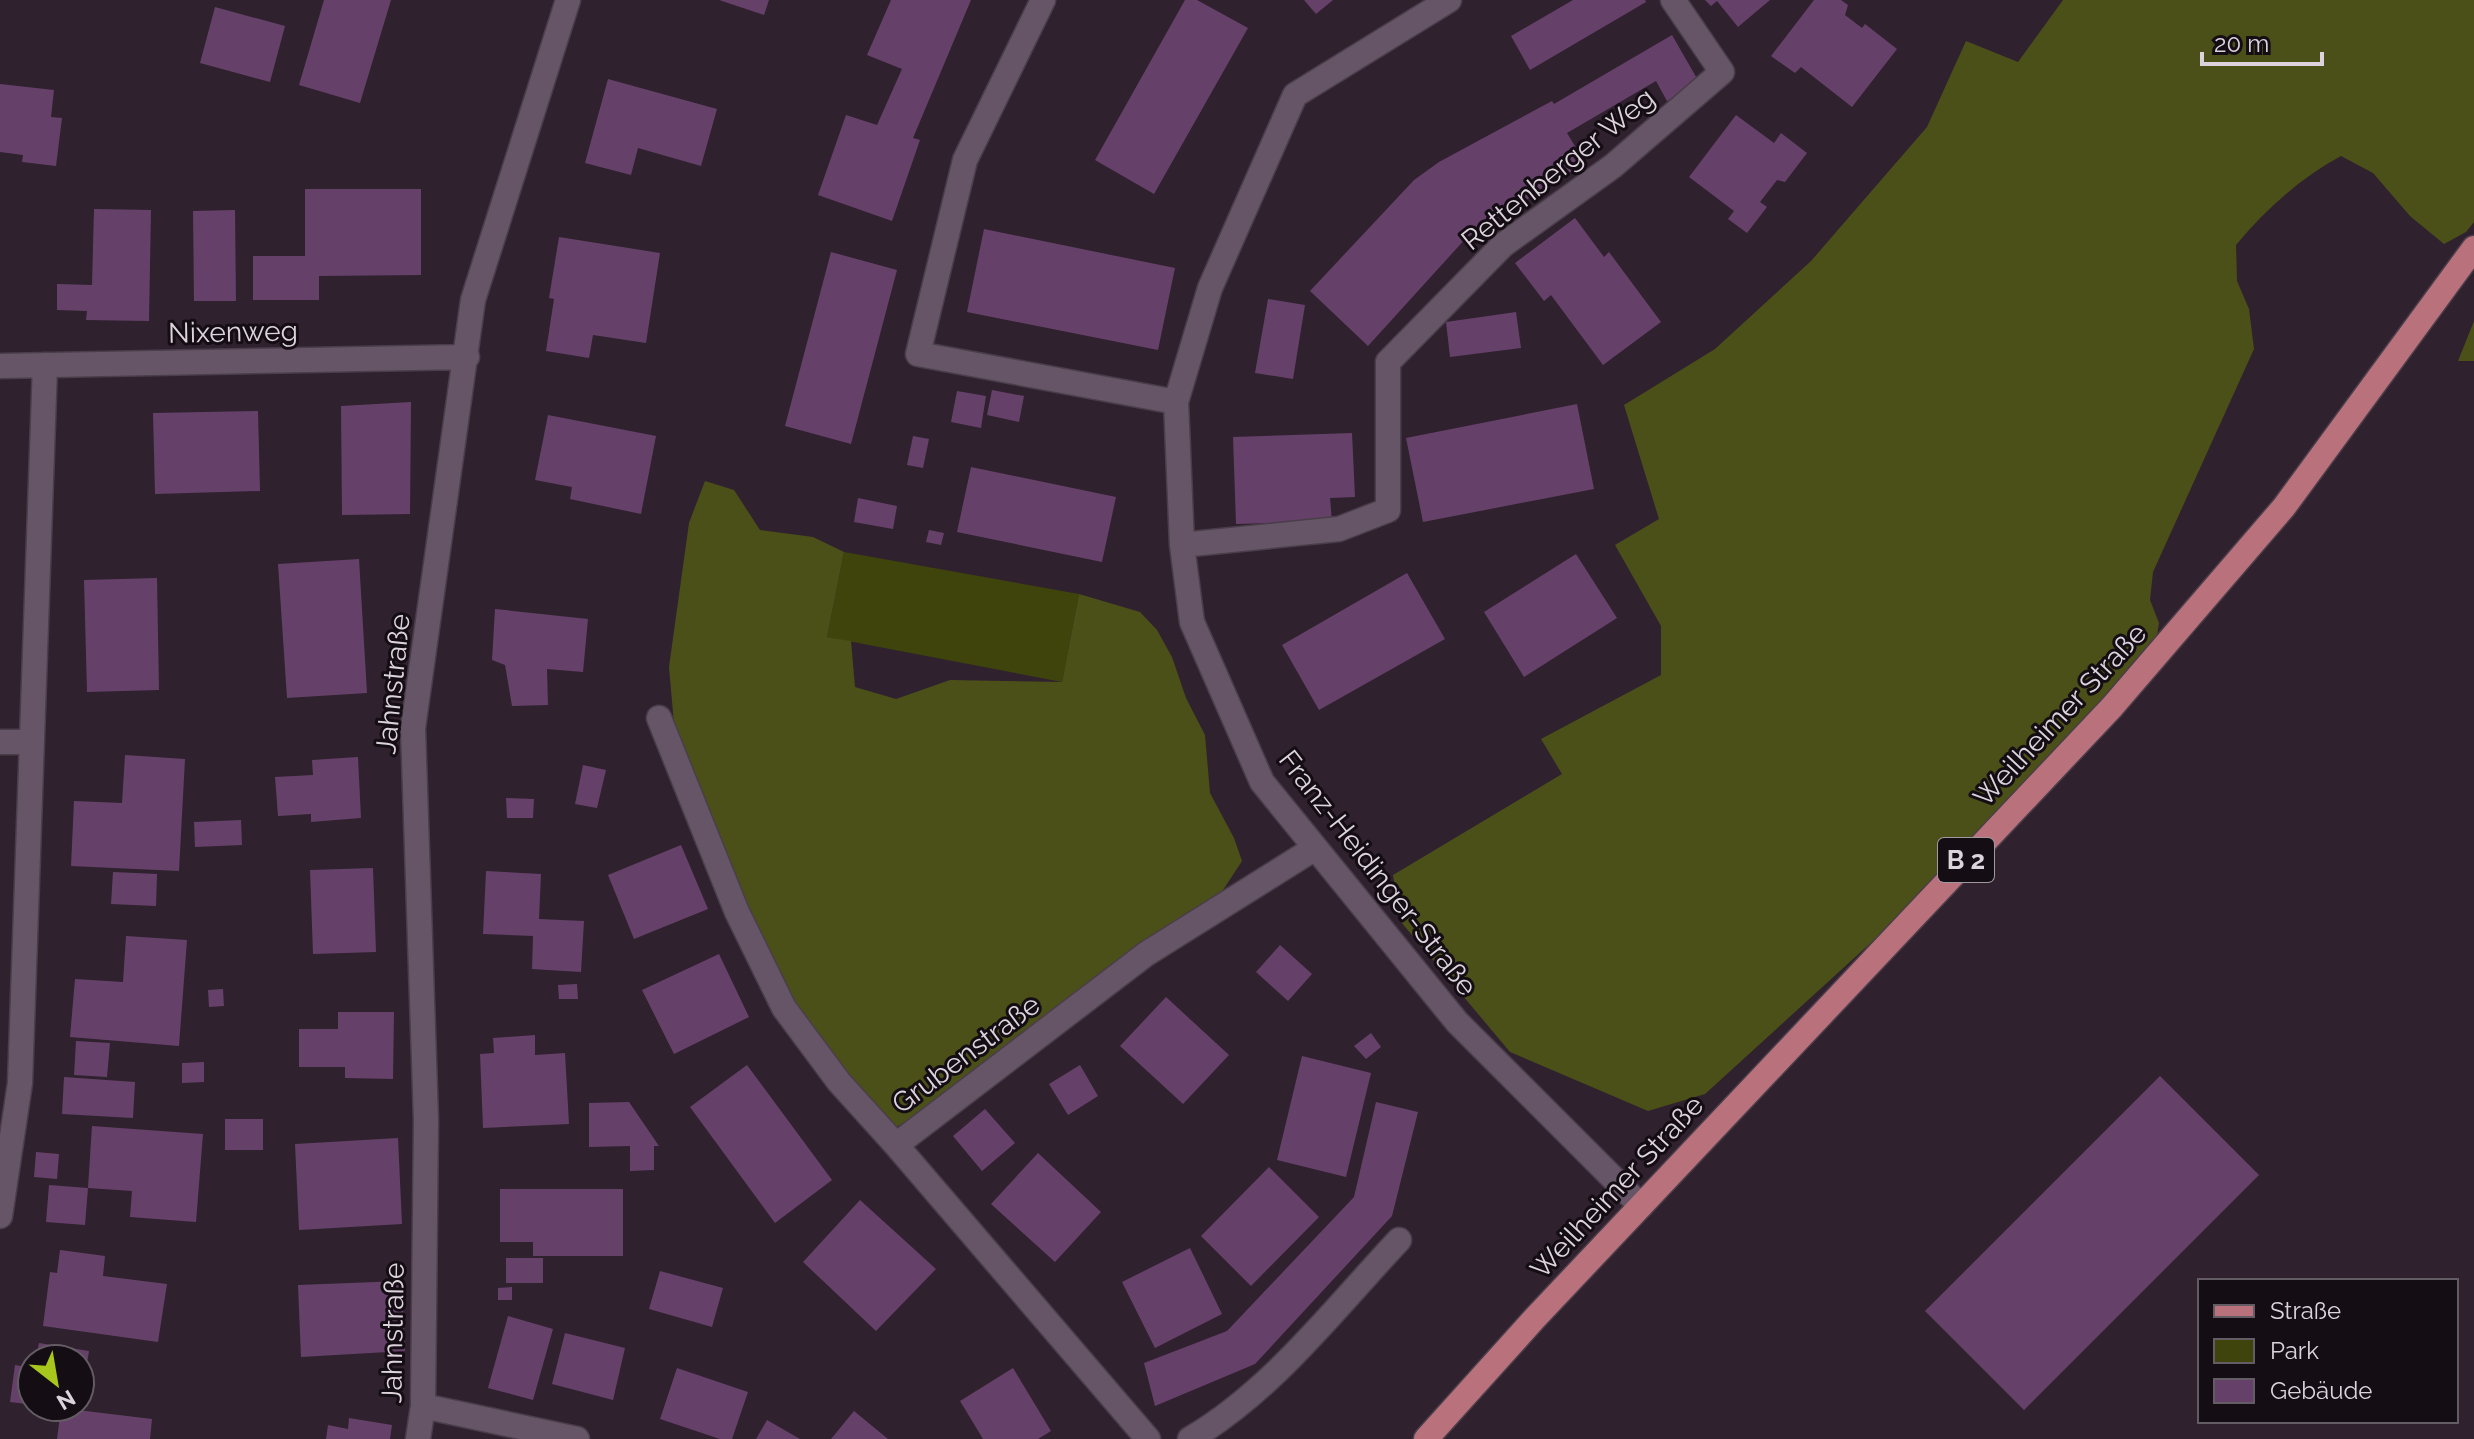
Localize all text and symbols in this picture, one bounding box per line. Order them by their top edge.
scale bar [2202,16,2322,66]
text: 20 m [2214,29,2269,58]
street label: Rettenberger Weg [1455,81,1661,257]
street label: Nixenweg [168,314,298,350]
street label: Jahnstraße [369,612,417,756]
street label: Weilheimer Straße [1967,617,2153,813]
street label: Franz-Heidinger-Straße [1272,744,1484,1002]
road number: B 2 [1938,838,1994,882]
street label: Grubenstraße [886,988,1046,1120]
street label: Weilheimer Straße [1524,1089,1710,1285]
street label: Jahnstraße [375,1262,411,1404]
legend [2198,1279,2458,1423]
text: Straße [2270,1296,2341,1325]
text: Park [2270,1336,2319,1365]
north arrow [16,1343,96,1423]
text: Gebäude [2270,1376,2372,1405]
text: N [52,1385,80,1416]

